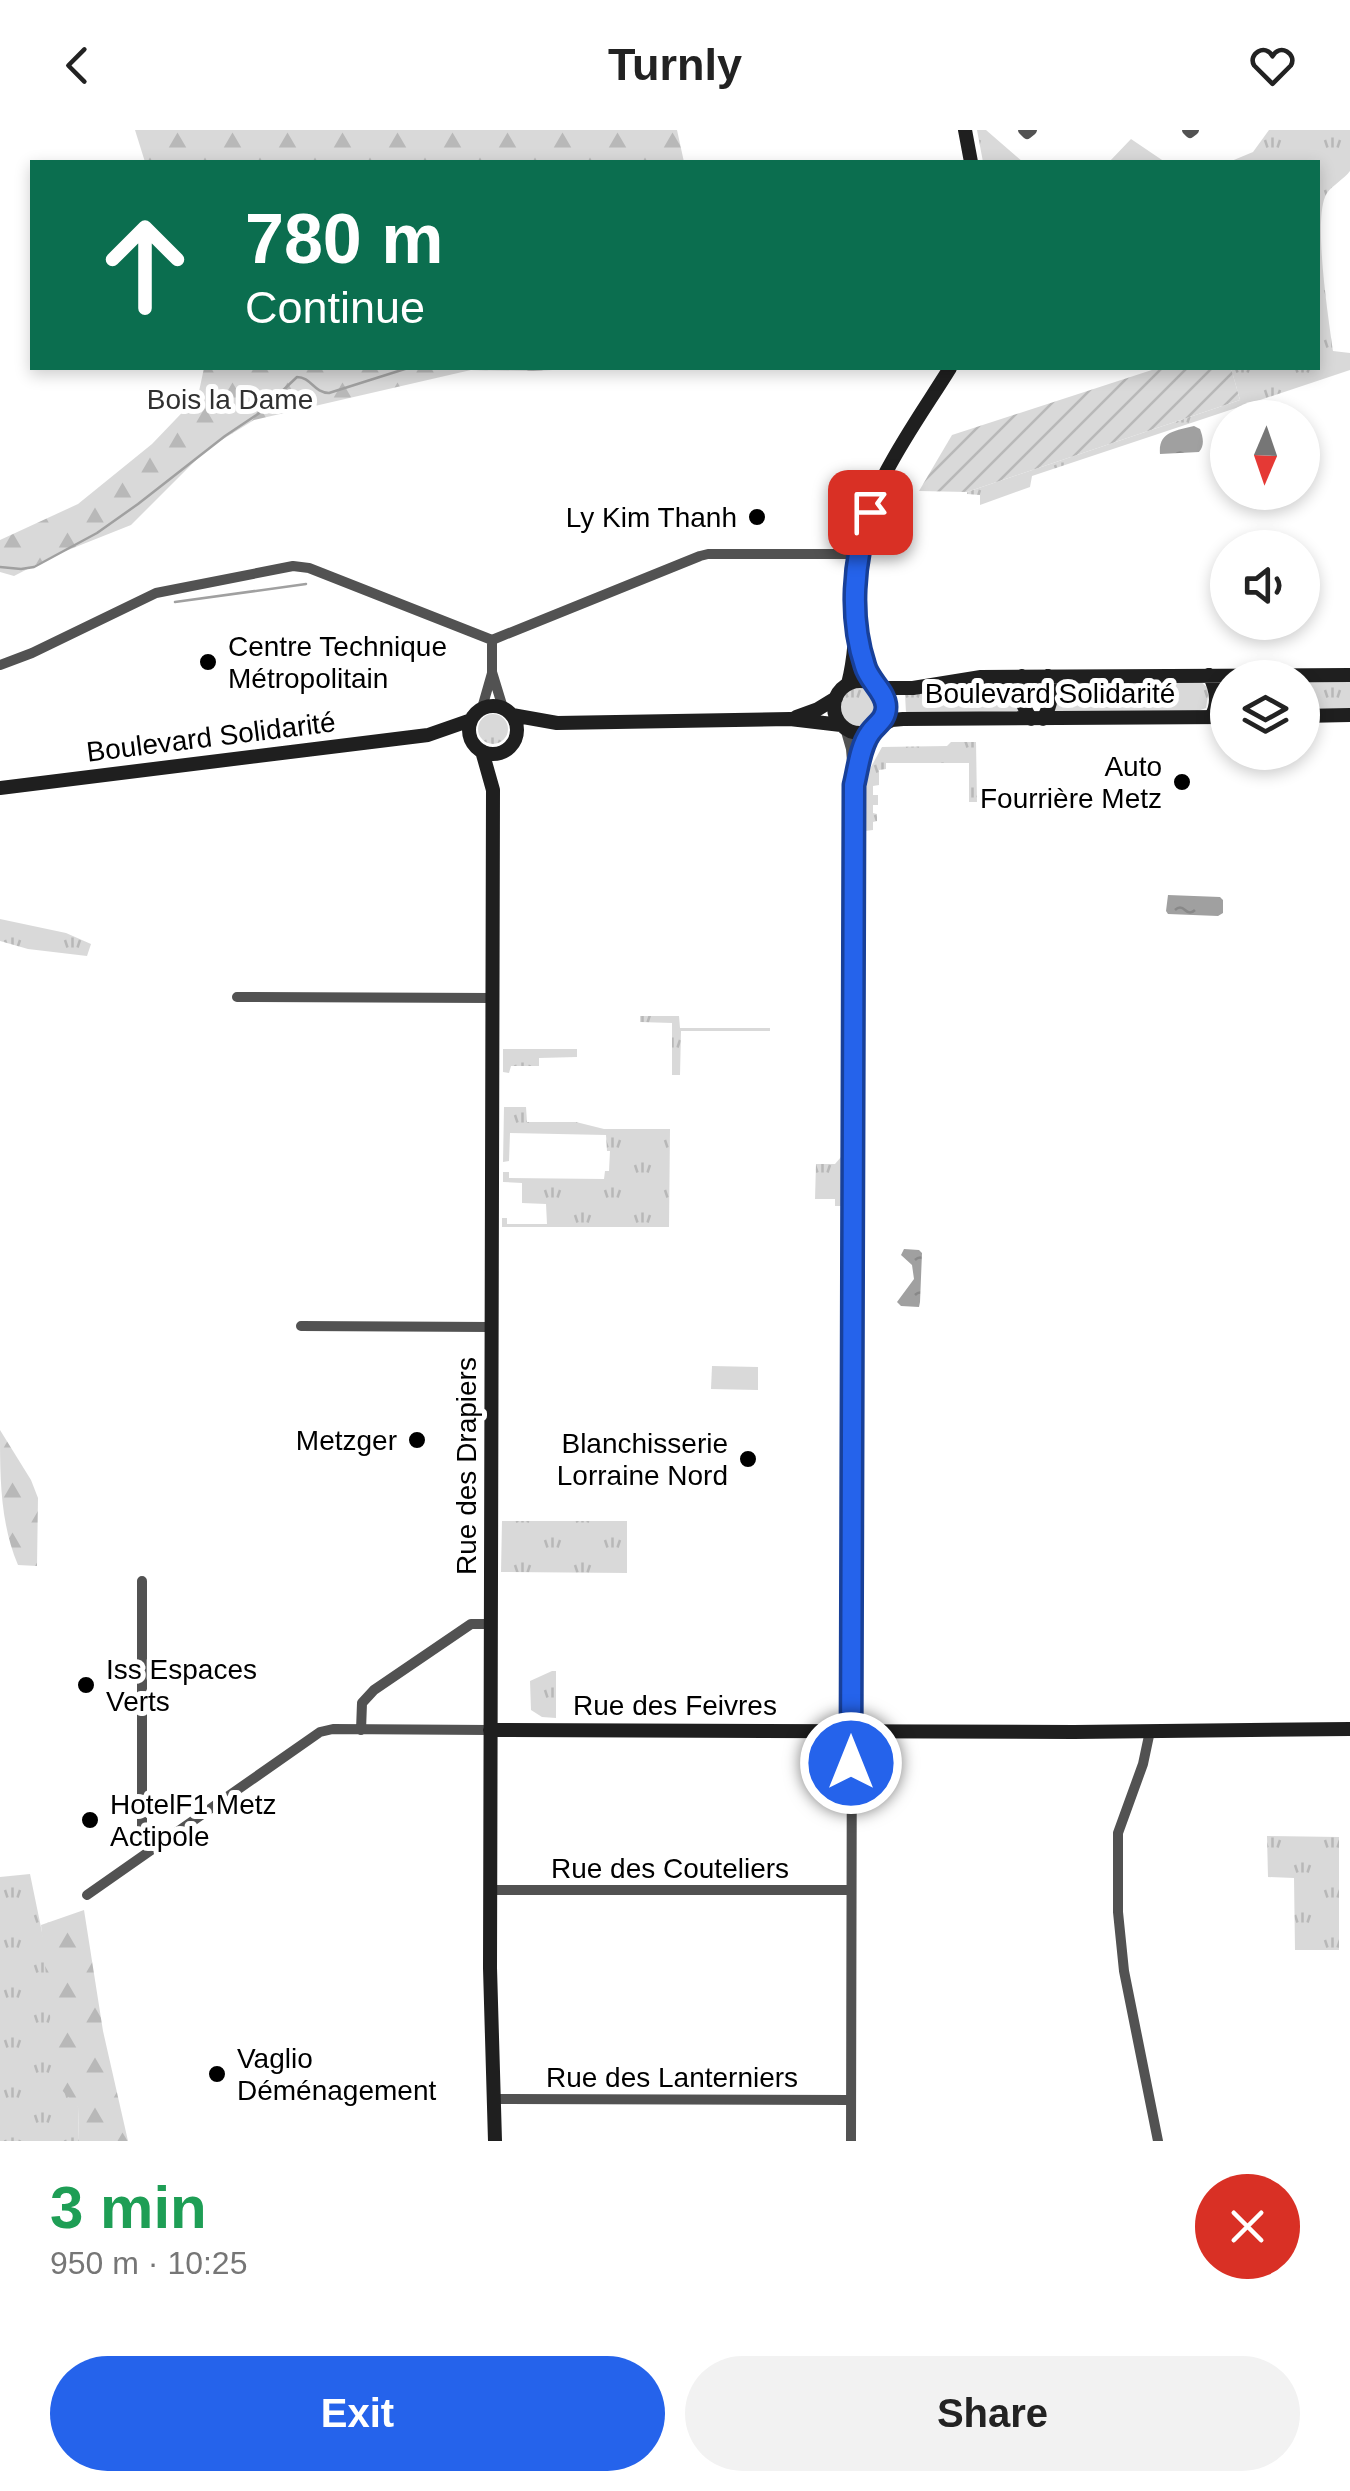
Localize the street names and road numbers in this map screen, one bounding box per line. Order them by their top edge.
street label: Boulevard Solidarité [925,678,1175,709]
street label: Boulevard Solidarité [85,706,337,768]
street label: Rue des Drapiers [451,1357,482,1575]
street label: Rue des Feivres [573,1690,777,1721]
street label: Rue des Couteliers [551,1853,789,1884]
street label: Rue des Lanterniers [546,2062,798,2093]

